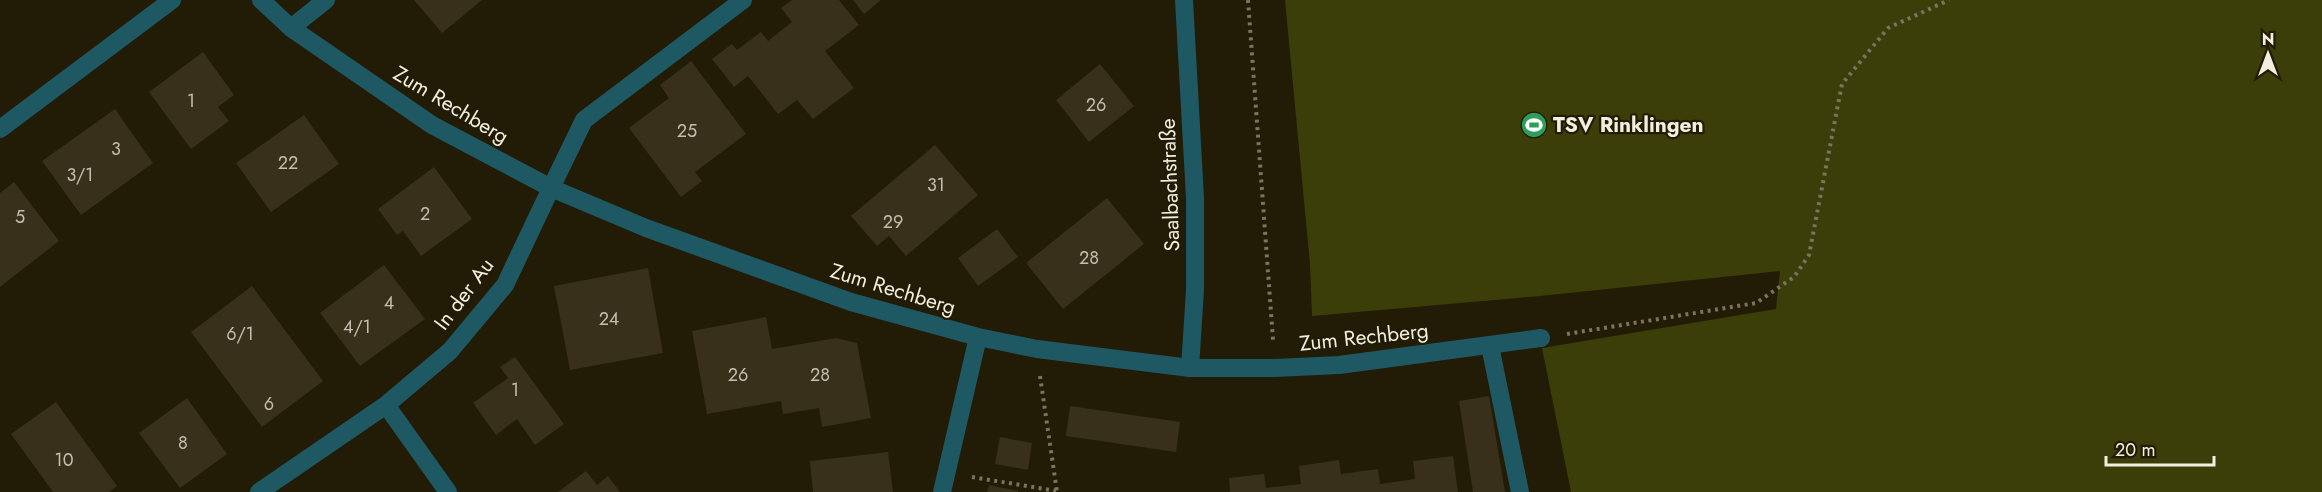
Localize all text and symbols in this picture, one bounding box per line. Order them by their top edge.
north arrow [2238,24,2298,84]
text: N [2262,28,2274,51]
street label: Zum Rechberg [388,59,514,151]
house number: 1 [187,88,195,114]
house number: 26 [1086,92,1106,118]
sports icon: TSV Rinklingen [1519,110,1549,140]
place label: TSV Rinklingen [1553,110,1704,140]
house number: 25 [677,118,697,144]
street label: Saalbachstraße [1153,118,1187,252]
house number: 3 [111,136,121,162]
house number: 22 [278,150,298,176]
house number: 3/1 [67,162,93,188]
house number: 31 [927,172,945,198]
house number: 2 [420,201,430,227]
house number: 5 [15,204,25,230]
house number: 29 [883,209,903,235]
house number: 28 [1079,245,1099,271]
street label: In der Au [427,252,501,336]
street label: Zum Rechberg [827,256,959,322]
house number: 4 [384,290,394,316]
house number: 24 [599,306,619,332]
house number: 4/1 [343,314,371,340]
street label: Zum Rechberg [1298,315,1430,359]
house number: 6/1 [226,321,254,347]
house number: 26 [728,362,748,388]
house number: 28 [810,362,830,388]
house number: 1 [511,377,519,403]
house number: 6 [264,391,274,417]
scale bar [2106,429,2214,467]
house number: 8 [178,430,188,456]
text: 20 m [2115,437,2155,463]
house number: 10 [55,447,74,473]

